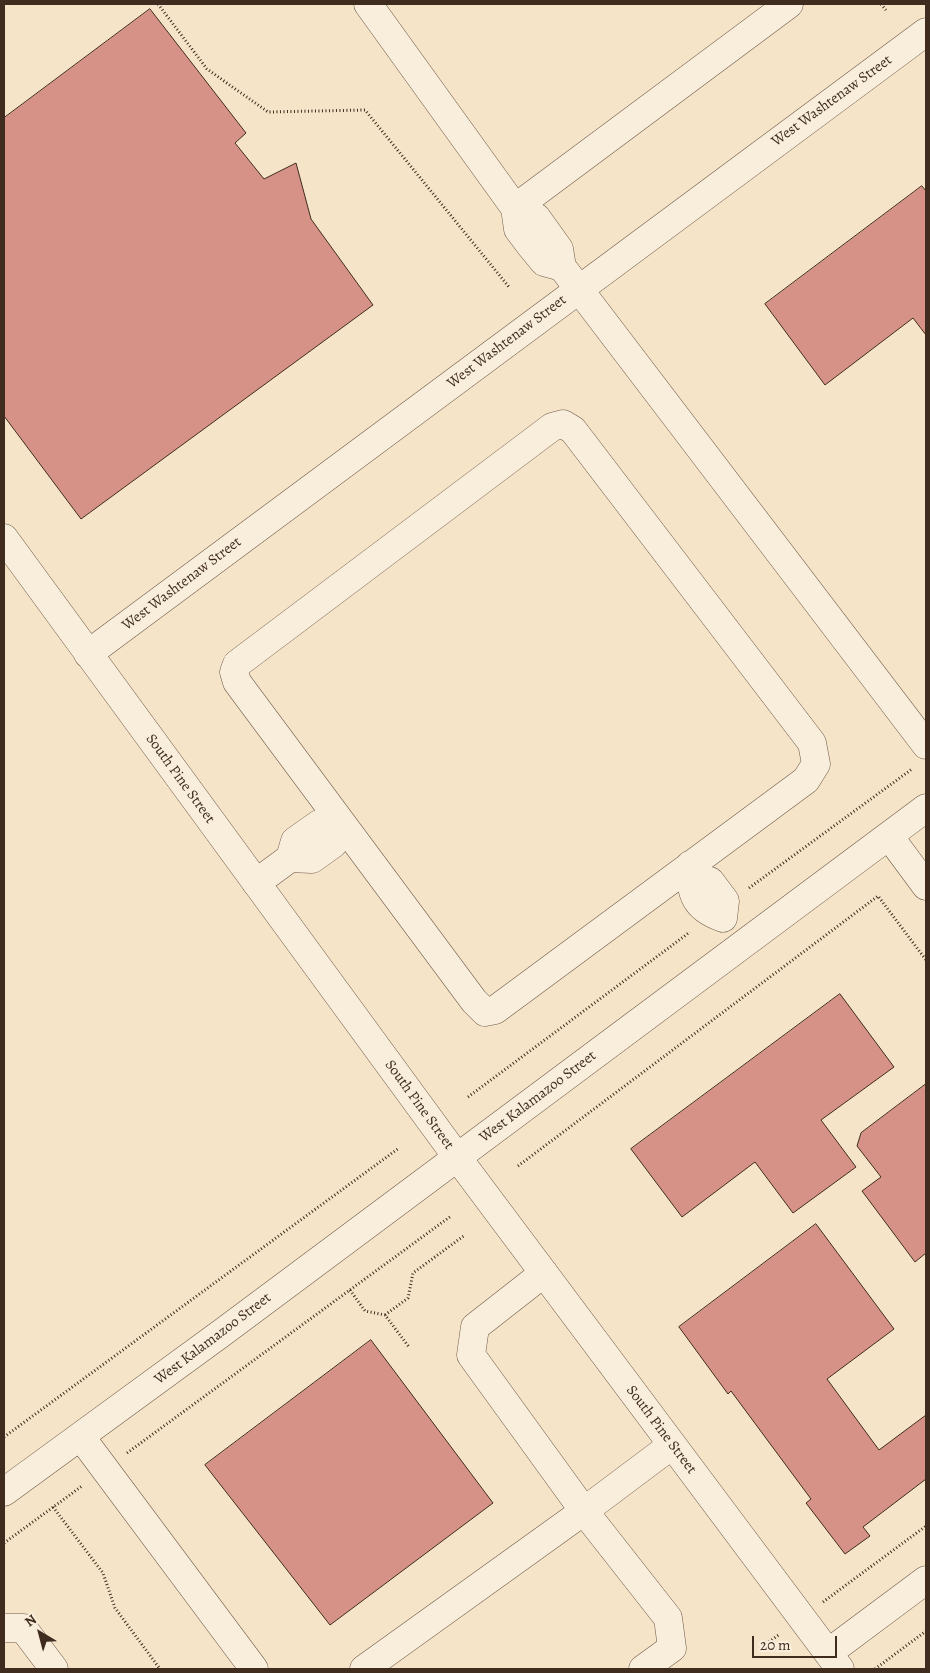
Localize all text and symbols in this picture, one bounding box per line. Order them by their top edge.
street label: West Washtenaw Street [768,51,896,151]
street label: West Washtenaw Street [444,291,570,393]
street label: West Washtenaw Street [119,533,245,635]
street label: South Pine Street [141,731,219,827]
street label: West Kalamazoo Street [476,1047,600,1147]
street label: South Pine Street [380,1057,458,1153]
street label: West Kalamazoo Street [151,1289,275,1389]
street label: South Pine Street [622,1382,700,1478]
north arrow [15,1608,65,1658]
text: N [21,1610,40,1631]
scale bar [755,1626,840,1658]
text: 20 m [760,1635,791,1655]

